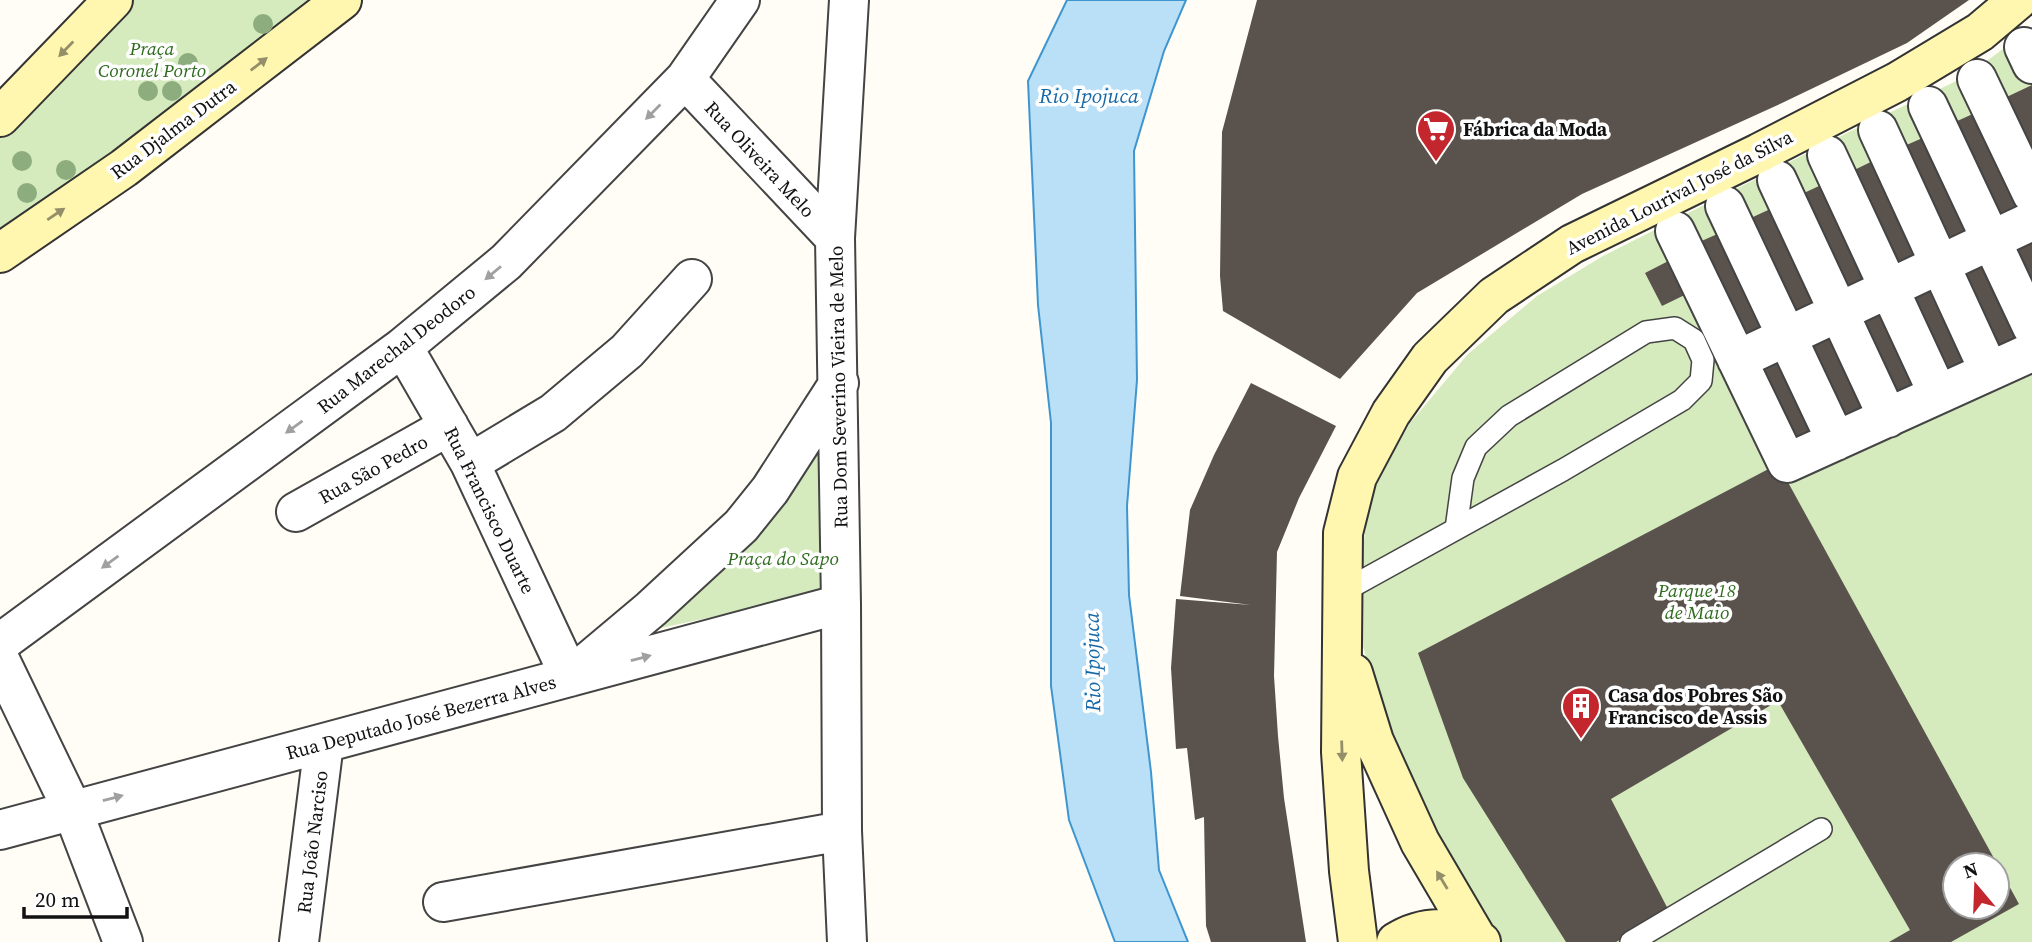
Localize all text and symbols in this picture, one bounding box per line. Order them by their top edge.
park label: Praça Coronel Porto [98,35,206,83]
one-way arrow [58,40,74,57]
one-way arrow [249,57,267,72]
street label: Rua Djalma Dutra [105,73,241,185]
water label: Rio Ipojuca [1038,81,1139,110]
street label: Rua Oliveira Melo [699,95,821,223]
one-way arrow [645,103,662,120]
supermarket icon: Fábrica da Moda [1415,108,1457,163]
place label: Fábrica da Moda [1463,116,1608,142]
street label: Avenida Lourival José da Silva [1561,123,1797,261]
one-way arrow [47,207,65,221]
street label: Rua Dom Severino Vieira de Melo [823,245,853,529]
one-way arrow [484,265,501,280]
street label: Rua Marechal Deodoro [311,279,481,419]
one-way arrow [285,420,303,434]
street label: Rua Francisco Duarte [438,422,542,598]
street label: Rua São Pedro [314,428,432,510]
park label: Praça do Sapo [726,545,839,571]
one-way arrow [101,555,120,569]
park label: Parque 18 de Maio [1657,577,1736,625]
water label: Rio Ipojuca [1077,612,1107,713]
one-way arrow [630,652,652,663]
street label: Rua Deputado José Bezerra Alves [283,668,559,766]
place label: Casa dos Pobres São Francisco de Assis [1608,682,1783,730]
building icon: Casa dos Pobres São Francisco de Assis [1560,685,1602,740]
one-way arrow [1336,740,1347,762]
street label: Rua João Narciso [290,769,334,915]
one-way arrow [103,793,124,803]
north arrow [1941,851,2011,921]
text: N [1960,855,1981,884]
one-way arrow [1437,870,1449,890]
scale bar [24,876,128,920]
text: 20 m [35,885,80,914]

